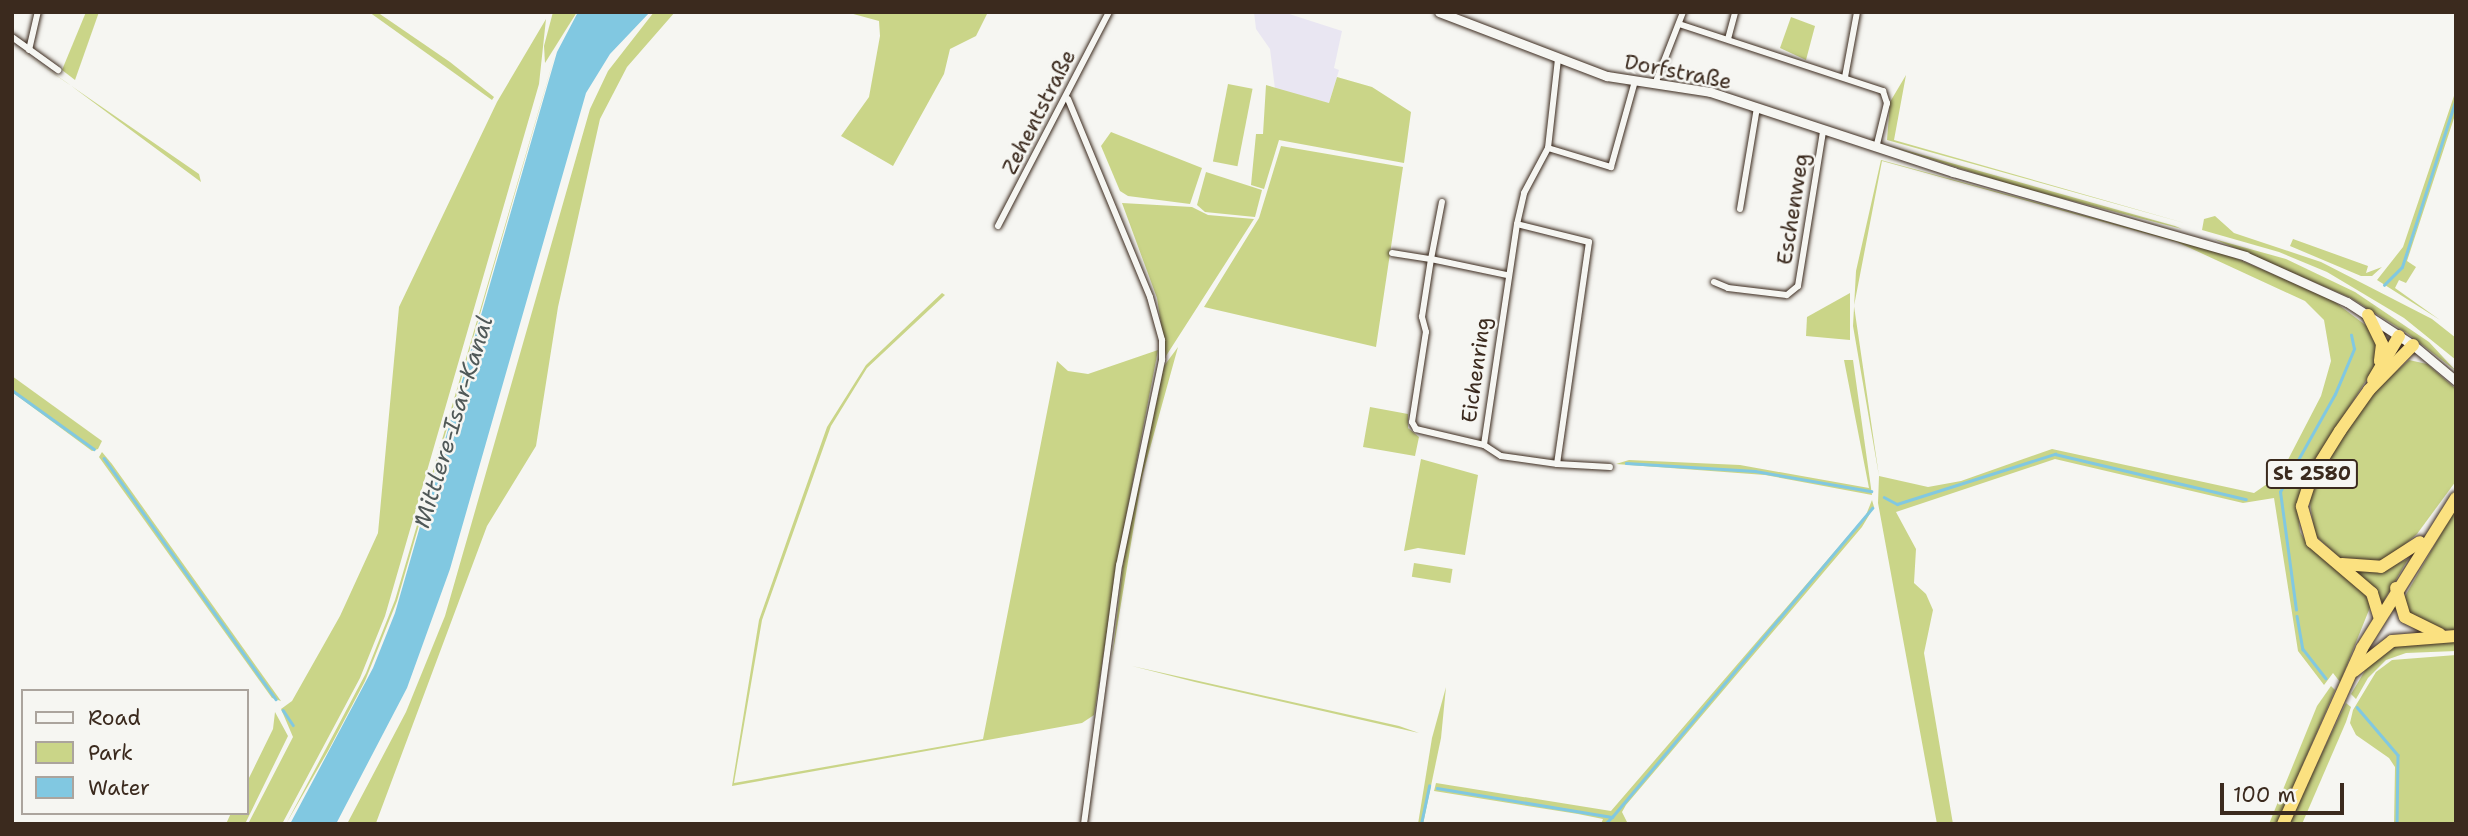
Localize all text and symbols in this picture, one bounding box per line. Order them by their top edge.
street label: Zehentstraße [997,46,1081,178]
street label: Dorfstraße [1622,49,1734,95]
street label: Eschenweg [1772,151,1814,267]
water label: Mittlere-Isar-Kanal [408,313,498,531]
street label: Eichenring [1456,316,1496,424]
road number: St 2580 [2265,458,2359,489]
legend [21,689,248,815]
text: Road [88,704,141,732]
text: Park [88,739,133,767]
scale bar [2223,770,2347,814]
text: Water [88,774,150,802]
text: 100 m [2233,781,2296,809]

